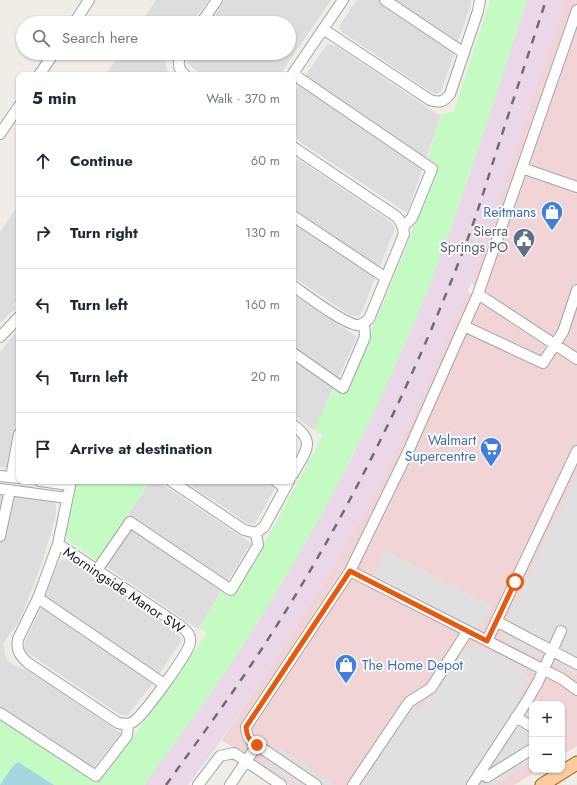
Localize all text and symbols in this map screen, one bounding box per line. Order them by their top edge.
search box [16,16,296,60]
icon: search [30,27,52,49]
text: Search here [62,27,138,49]
text: 5 min [32,86,76,110]
text: Walk · 370 m [206,89,280,108]
icon: ahead [32,150,54,172]
text: Continue [70,150,133,172]
text: 60 m [251,151,280,170]
shop icon: Reitmans [539,199,565,232]
place label: Reitmans [483,202,536,222]
place label: Sierra Springs PO [440,221,508,257]
icon: right [32,222,54,244]
text: Turn right [70,222,138,244]
text: 130 m [245,223,280,242]
public building icon: Sierra Springs PO [511,226,537,259]
icon: left [32,294,54,316]
text: Turn left [70,294,128,316]
text: 160 m [245,295,280,314]
icon: left [32,366,54,388]
text: Turn left [70,366,128,388]
text: 20 m [251,367,280,386]
place label: Walmart Supercentre [405,430,477,466]
supermarket icon: Walmart Supercentre [478,435,504,468]
icon: arrive [32,438,54,460]
text: Arrive at destination [70,438,212,460]
street label: Morningside Manor SW [59,542,189,638]
route start [506,573,524,591]
shop icon: The Home Depot [333,652,359,685]
place label: The Home Depot [362,655,464,675]
map controls [529,701,565,773]
button: + [529,701,565,737]
route end [248,736,266,754]
button: − [529,737,565,773]

